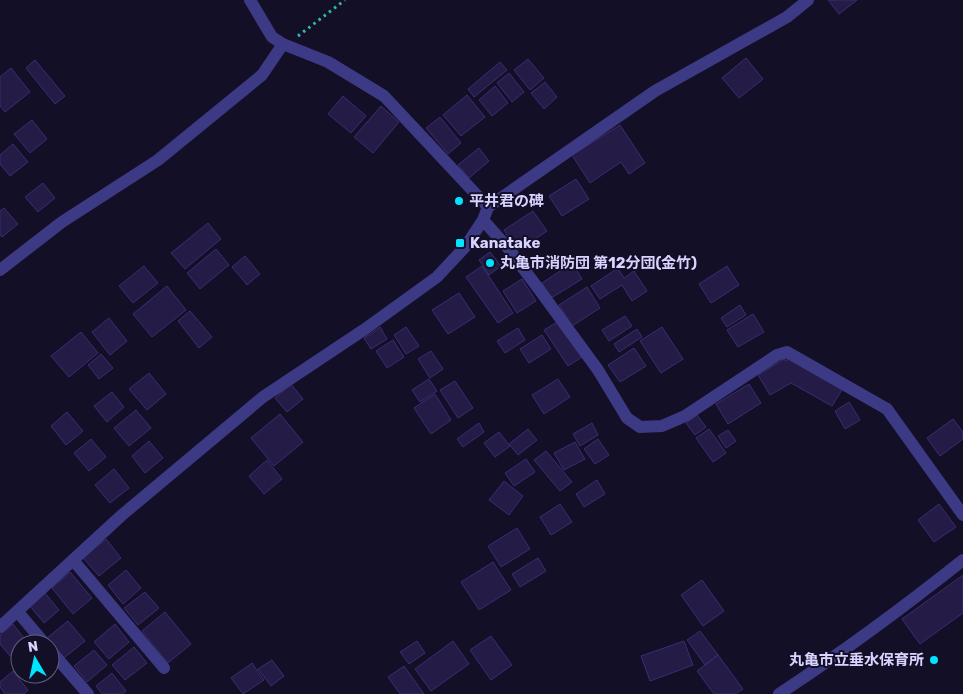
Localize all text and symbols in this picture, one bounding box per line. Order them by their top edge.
place label: 平井君の碑 [469,192,544,210]
marker: 平井君の碑 [453,195,465,207]
place label: Kanatake [470,234,540,252]
marker: Kanatake [454,237,466,249]
place label: 丸亀市消防団 第12分団(金竹) [500,254,697,272]
marker: 丸亀市消防団 第12分団(金竹) [484,257,496,269]
north arrow [10,634,60,684]
text: N [27,637,39,656]
place label: 丸亀市立垂水保育所 [789,651,924,669]
marker: 丸亀市立垂水保育所 [928,654,940,666]

